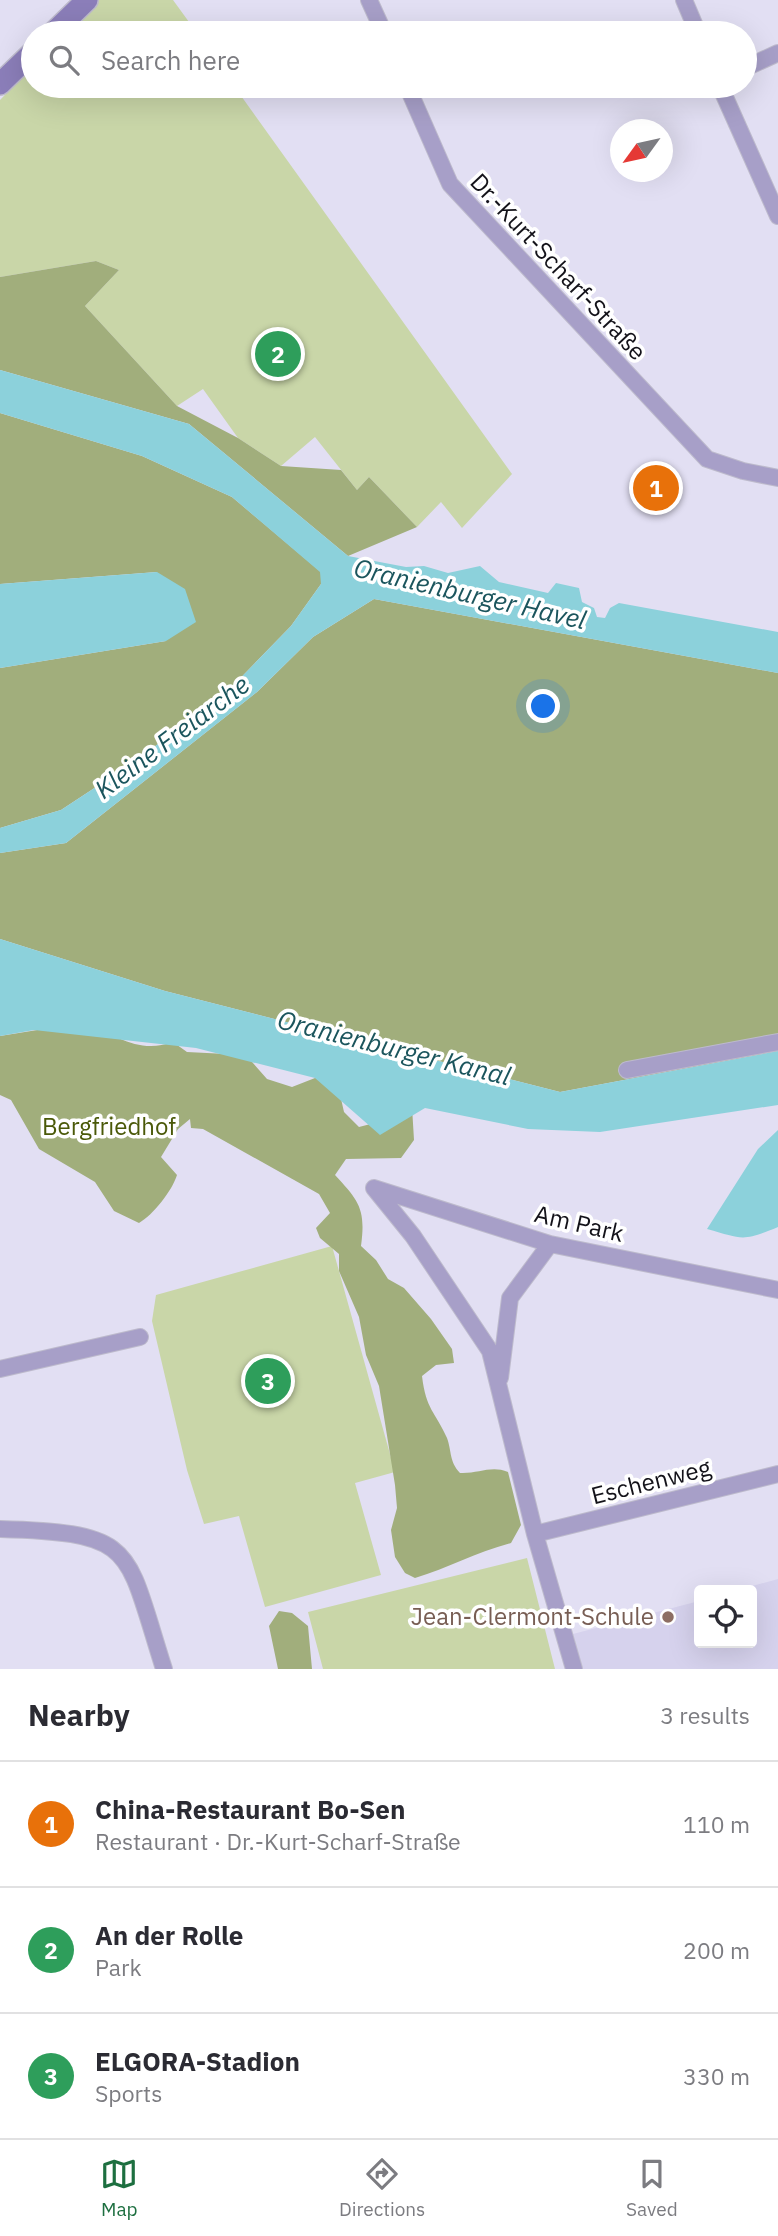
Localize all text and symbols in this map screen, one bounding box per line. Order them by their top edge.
search box [21,21,757,98]
icon: search [45,41,83,79]
text: Search here [101,43,240,77]
north arrow [610,119,673,182]
street label: Dr.-Kurt-Scharf-Straße [464,166,654,367]
pin: 2 [255,328,301,380]
pin: 1 [633,462,679,514]
water label: Oranienburger Havel [351,550,590,636]
water label: Kleine Freiarche [87,667,256,806]
your location [526,689,560,723]
water label: Oranienburger Kanal [274,1002,514,1092]
park label: Bergfriedhof [42,1110,176,1142]
street label: Am Park [531,1197,627,1249]
pin: 3 [245,1355,291,1407]
street label: Eschenweg [588,1451,714,1511]
map controls [694,1585,757,1648]
button: locate [694,1585,757,1648]
place label: Jean-Clermont-Schule [411,1600,654,1632]
marker: Jean-Clermont-Schule [660,1609,676,1625]
text: Nearby [28,1695,130,1734]
text: 3 results [660,1700,750,1730]
text: China-Restaurant Bo-Sen [95,1792,405,1826]
text: 1 [44,1809,58,1839]
text: 110 m [683,1809,750,1839]
text: Restaurant · Dr.-Kurt-Scharf-Straße [95,1826,461,1856]
text: An der Rolle [95,1918,243,1952]
text: 2 [44,1935,58,1965]
text: 200 m [683,1935,750,1965]
text: Park [95,1952,142,1982]
text: ELGORA-Stadion [95,2044,300,2078]
text: 3 [44,2061,58,2091]
text: 330 m [683,2061,750,2091]
text: Sports [95,2078,162,2108]
tab: Map [100,2155,138,2221]
tab: Directions [339,2155,425,2221]
tab: Saved [626,2155,678,2221]

